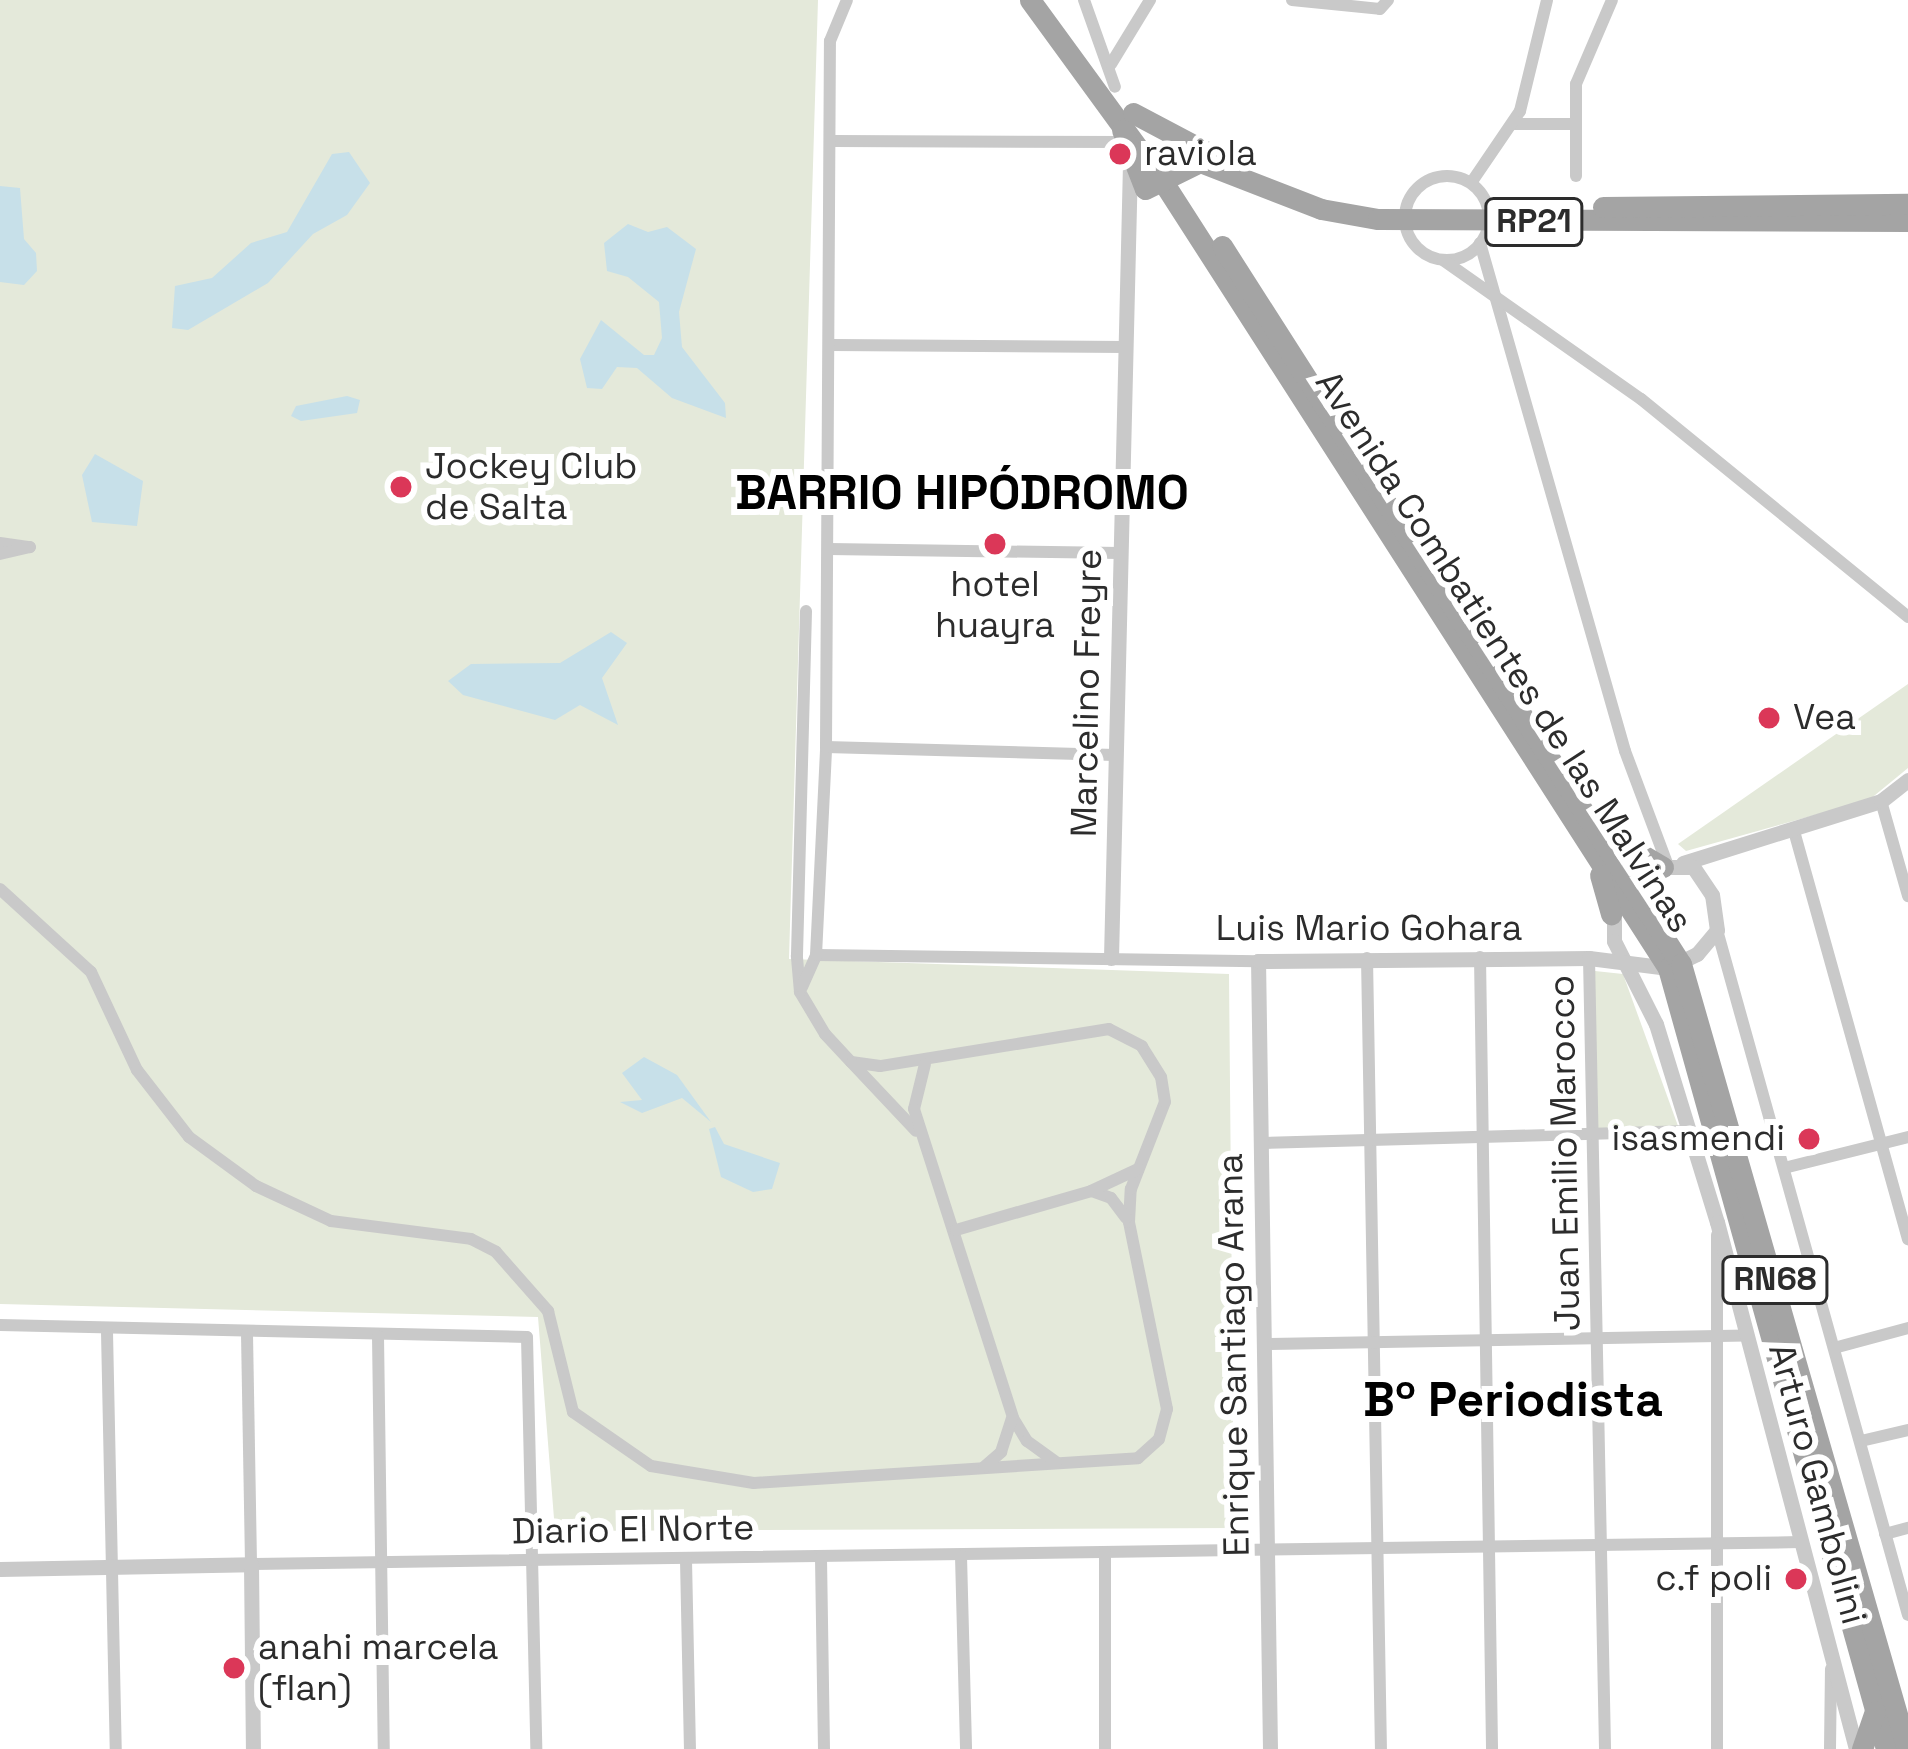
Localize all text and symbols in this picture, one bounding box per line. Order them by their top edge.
place label: raviola [1144,132,1257,176]
marker: raviola [1107,141,1133,167]
road number: RP21 [1483,195,1585,249]
street label: Avenida Combatientes de las Malvinas [1306,363,1702,941]
place label: Jockey Club de Salta [425,444,637,529]
district label: BARRIO HIPÓDROMO [711,464,1213,522]
marker: Jockey Club de Salta [388,474,414,500]
marker: hotel huayra [982,531,1008,557]
street label: Marcelino Freyre [1063,548,1111,838]
place label: hotel huayra [935,562,1055,647]
place label: Vea [1793,696,1856,740]
marker: Vea [1756,705,1782,731]
street label: Luis Mario Gohara [1216,907,1522,951]
street label: Juan Emilio Marocco [1540,975,1590,1331]
place label: isasmendi [1611,1117,1785,1161]
marker: isasmendi [1796,1126,1822,1152]
street label: Enrique Santiago Arana [1209,1153,1259,1557]
road number: RN68 [1721,1253,1829,1307]
street label: Arturo Gambolini [1759,1339,1875,1629]
district label: Bº Periodista [1363,1371,1663,1429]
street label: Diario El Norte [511,1506,755,1554]
place label: c.f poli [1655,1557,1772,1601]
marker: c.f poli [1783,1566,1809,1592]
place label: anahi marcela (flan) [258,1625,499,1710]
marker: anahi marcela (flan) [221,1655,247,1681]

